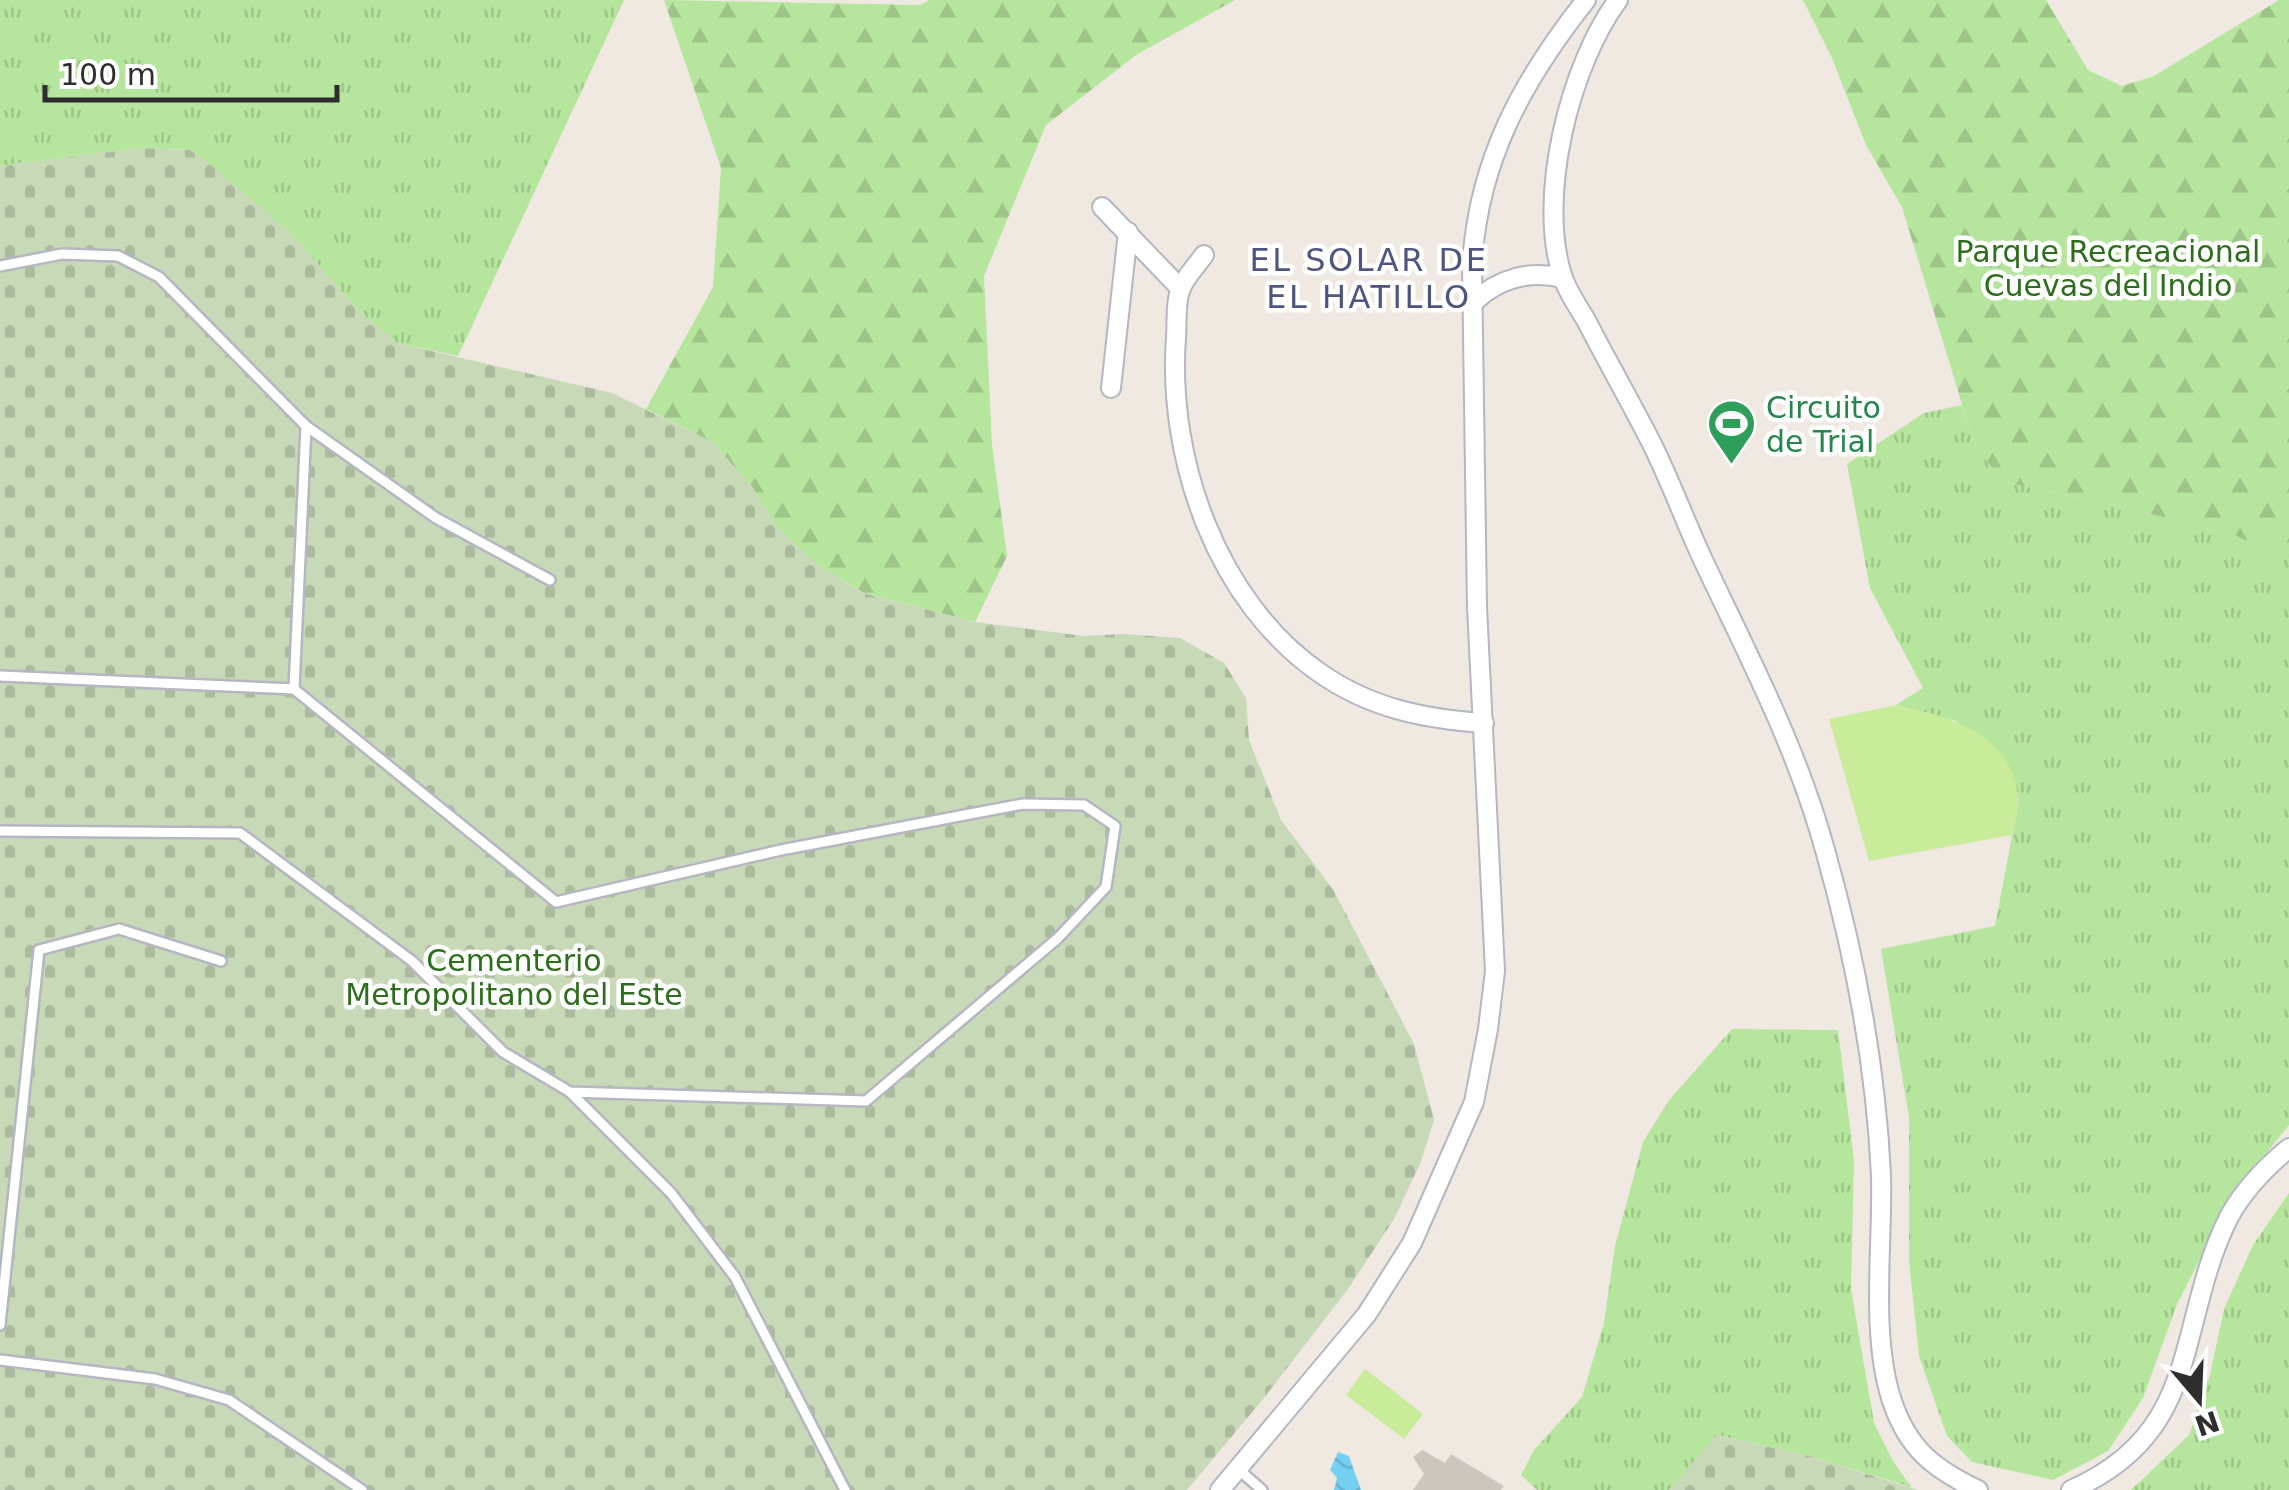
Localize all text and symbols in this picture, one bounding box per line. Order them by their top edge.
scale bar [45,40,338,102]
text: 100 m [60,57,156,92]
park label: Parque Recreacional Cuevas del Indio [1956,234,2260,303]
district label: EL SOLAR DE EL HATILLO [1250,241,1488,316]
place label: Circuito de Trial [1766,390,1881,459]
sports icon: Circuito de Trial [1705,398,1757,466]
park label: Cementerio Metropolitano del Este [345,943,683,1012]
north arrow [2149,1350,2249,1450]
text: N [2191,1404,2223,1443]

